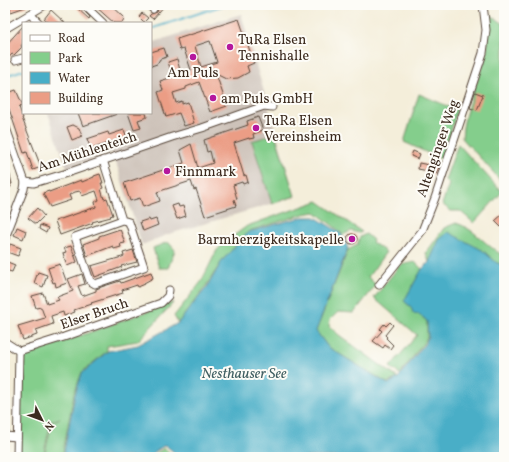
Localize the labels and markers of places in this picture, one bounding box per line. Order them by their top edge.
place label: TuRa Elsen Tennishalle [238,31,309,66]
marker: TuRa Elsen Tennishalle [225,42,235,52]
marker: Am Puls [188,52,198,62]
place label: Am Puls [167,64,219,83]
place label: am Puls GmbH [221,90,313,109]
marker: am Puls GmbH [208,93,218,103]
place label: TuRa Elsen Vereinsheim [264,112,342,147]
marker: TuRa Elsen Vereinsheim [251,123,261,133]
place label: Finnmark [175,163,237,182]
marker: Finnmark [162,166,172,176]
place label: Barmherzigkeitskapelle [197,231,344,250]
marker: Barmherzigkeitskapelle [347,234,357,244]

